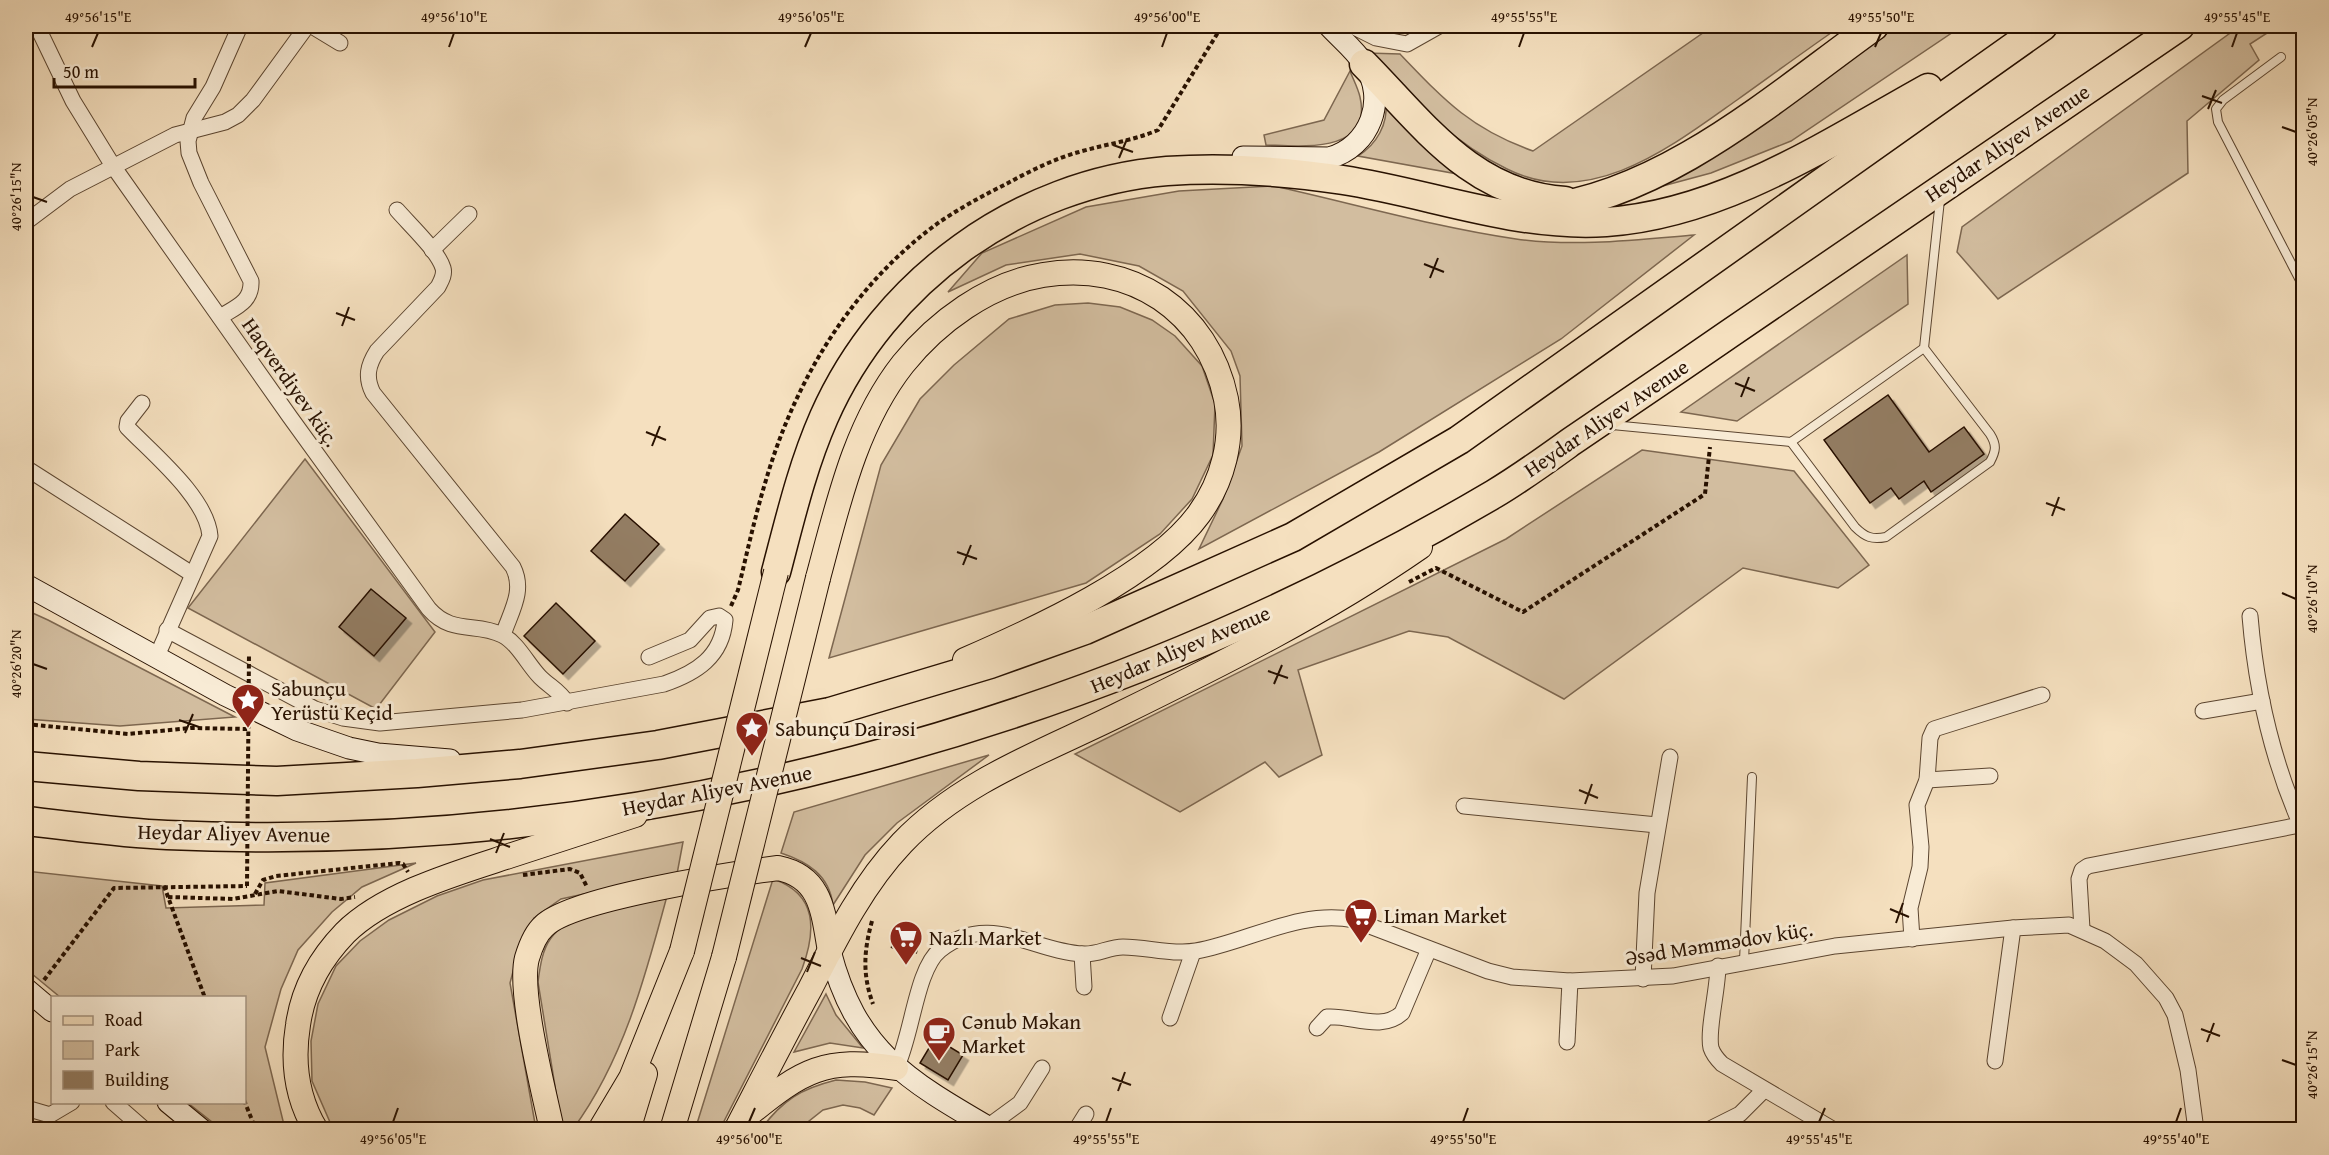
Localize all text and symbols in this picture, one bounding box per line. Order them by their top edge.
text: 49°56'15"E [65,6,132,27]
text: 49°56'10"E [421,6,488,27]
text: 49°56'05"E [778,6,845,27]
text: 49°56'00"E [1134,6,1201,27]
text: 49°55'55"E [1491,6,1558,27]
text: 49°55'50"E [1848,6,1915,27]
text: 49°55'45"E [2204,6,2271,27]
scale bar [54,51,195,89]
text: 50 m [63,58,99,85]
street label: Heydar Aliyev Avenue [1918,76,2096,210]
text: 40°26'05"N [2301,97,2322,166]
text: 40°26'15"N [5,162,26,231]
street label: Haqverdiyev küç. [235,311,347,453]
street label: Heydar Aliyev Avenue [1517,351,1695,485]
text: 40°26'10"N [2301,564,2322,633]
street label: Heydar Aliyev Avenue [1085,597,1275,701]
text: 40°26'20"N [5,629,26,698]
place label: Sabunçu Yerüstü Keçid [271,673,393,728]
place icon: Sabunçu Yerüstü Keçid [230,682,266,729]
place icon: Sabunçu Dairəsi [734,710,770,757]
place label: Sabunçu Dairəsi [775,713,916,744]
street label: Heydar Aliyev Avenue [619,756,815,824]
street label: Heydar Aliyev Avenue [137,816,331,850]
supermarket icon: Liman Market [1343,897,1379,944]
place label: Liman Market [1384,900,1508,931]
street label: Əsəd Məmmədov küç. [1623,913,1815,973]
supermarket icon: Nazlı Market [888,919,924,966]
place label: Nazlı Market [929,922,1042,953]
legend [51,996,246,1104]
text: Road [105,1006,143,1033]
place label: Cənub Məkan Market [962,1006,1081,1061]
cafe icon: Cənub Məkan Market [921,1015,957,1062]
text: 40°26'15"N [2301,1030,2322,1099]
text: Park [105,1036,141,1063]
text: Building [105,1066,169,1093]
text: 49°56'05"E [360,1128,427,1149]
text: 49°56'00"E [716,1128,783,1149]
text: 49°55'55"E [1073,1128,1140,1149]
text: 49°55'50"E [1430,1128,1497,1149]
text: 49°55'45"E [1786,1128,1853,1149]
text: 49°55'40"E [2143,1128,2210,1149]

